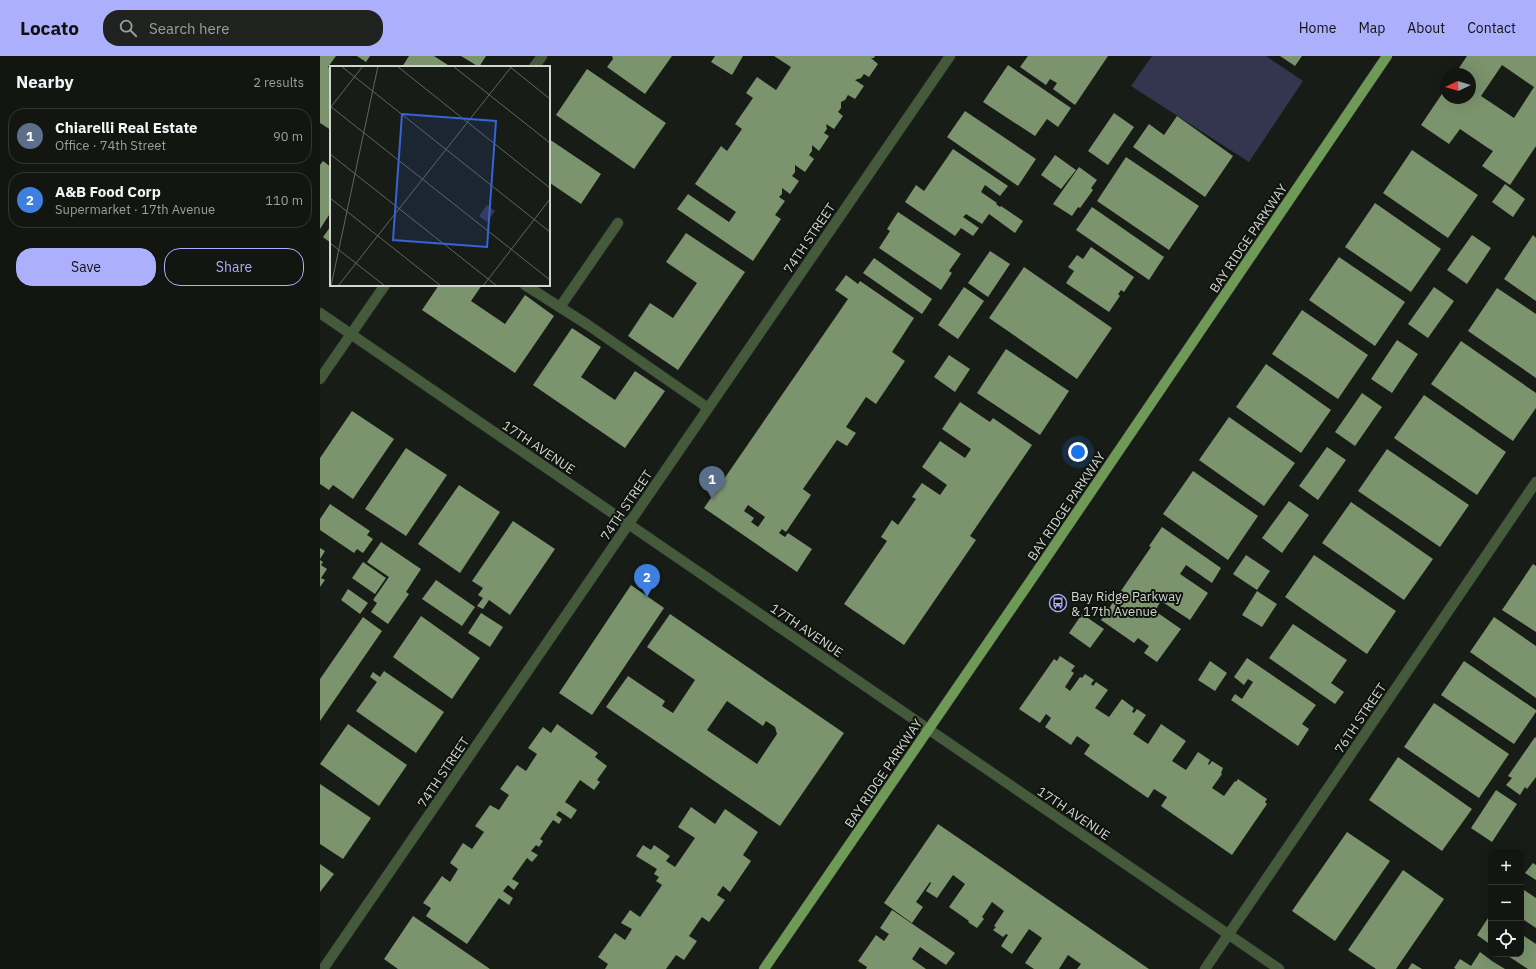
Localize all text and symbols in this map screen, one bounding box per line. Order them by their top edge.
search box [103,10,383,46]
text: Locato [20,16,79,40]
icon: search [117,17,139,39]
text: Search here [149,19,229,38]
text: Home [1299,19,1336,37]
text: Map [1358,19,1385,37]
text: About [1407,19,1445,37]
text: Contact [1467,19,1516,37]
inset map [330,66,550,286]
north arrow [1440,68,1476,104]
text: Nearby [16,71,74,93]
text: 2 results [253,74,304,91]
text: Chiarelli Real Estate [55,118,198,137]
text: 1 [26,128,34,145]
text: 90 m [273,128,303,145]
text: Office · 74th Street [55,137,166,154]
street label: BAY RIDGE PARKWAY [1206,180,1291,296]
text: A&B Food Corp [55,182,161,201]
text: 2 [26,192,34,209]
text: 110 m [265,192,303,209]
street label: 74TH STREET [780,199,839,277]
text: Supermarket · 17th Avenue [55,201,215,218]
button: Save [16,248,156,286]
button: Share [164,248,304,286]
street label: 17TH AVENUE [499,417,578,478]
your location [1068,442,1088,462]
street label: BAY RIDGE PARKWAY [1024,448,1109,564]
street label: 74TH STREET [597,466,656,544]
pin: 1 [699,466,725,499]
pin: 2 [634,564,660,597]
place label: Bay Ridge Parkway & 17th Avenue [1071,588,1182,620]
bus stop icon: Bay Ridge Parkway & 17th Avenue [1048,593,1068,613]
street label: 17TH AVENUE [767,600,846,661]
street label: 76TH STREET [1331,679,1390,757]
street label: BAY RIDGE PARKWAY [841,715,926,831]
street label: 74TH STREET [414,733,473,811]
street label: 17TH AVENUE [1034,783,1113,844]
map controls [1488,849,1524,957]
button: + [1488,849,1524,885]
button: − [1488,885,1524,921]
button: locate [1488,921,1524,957]

